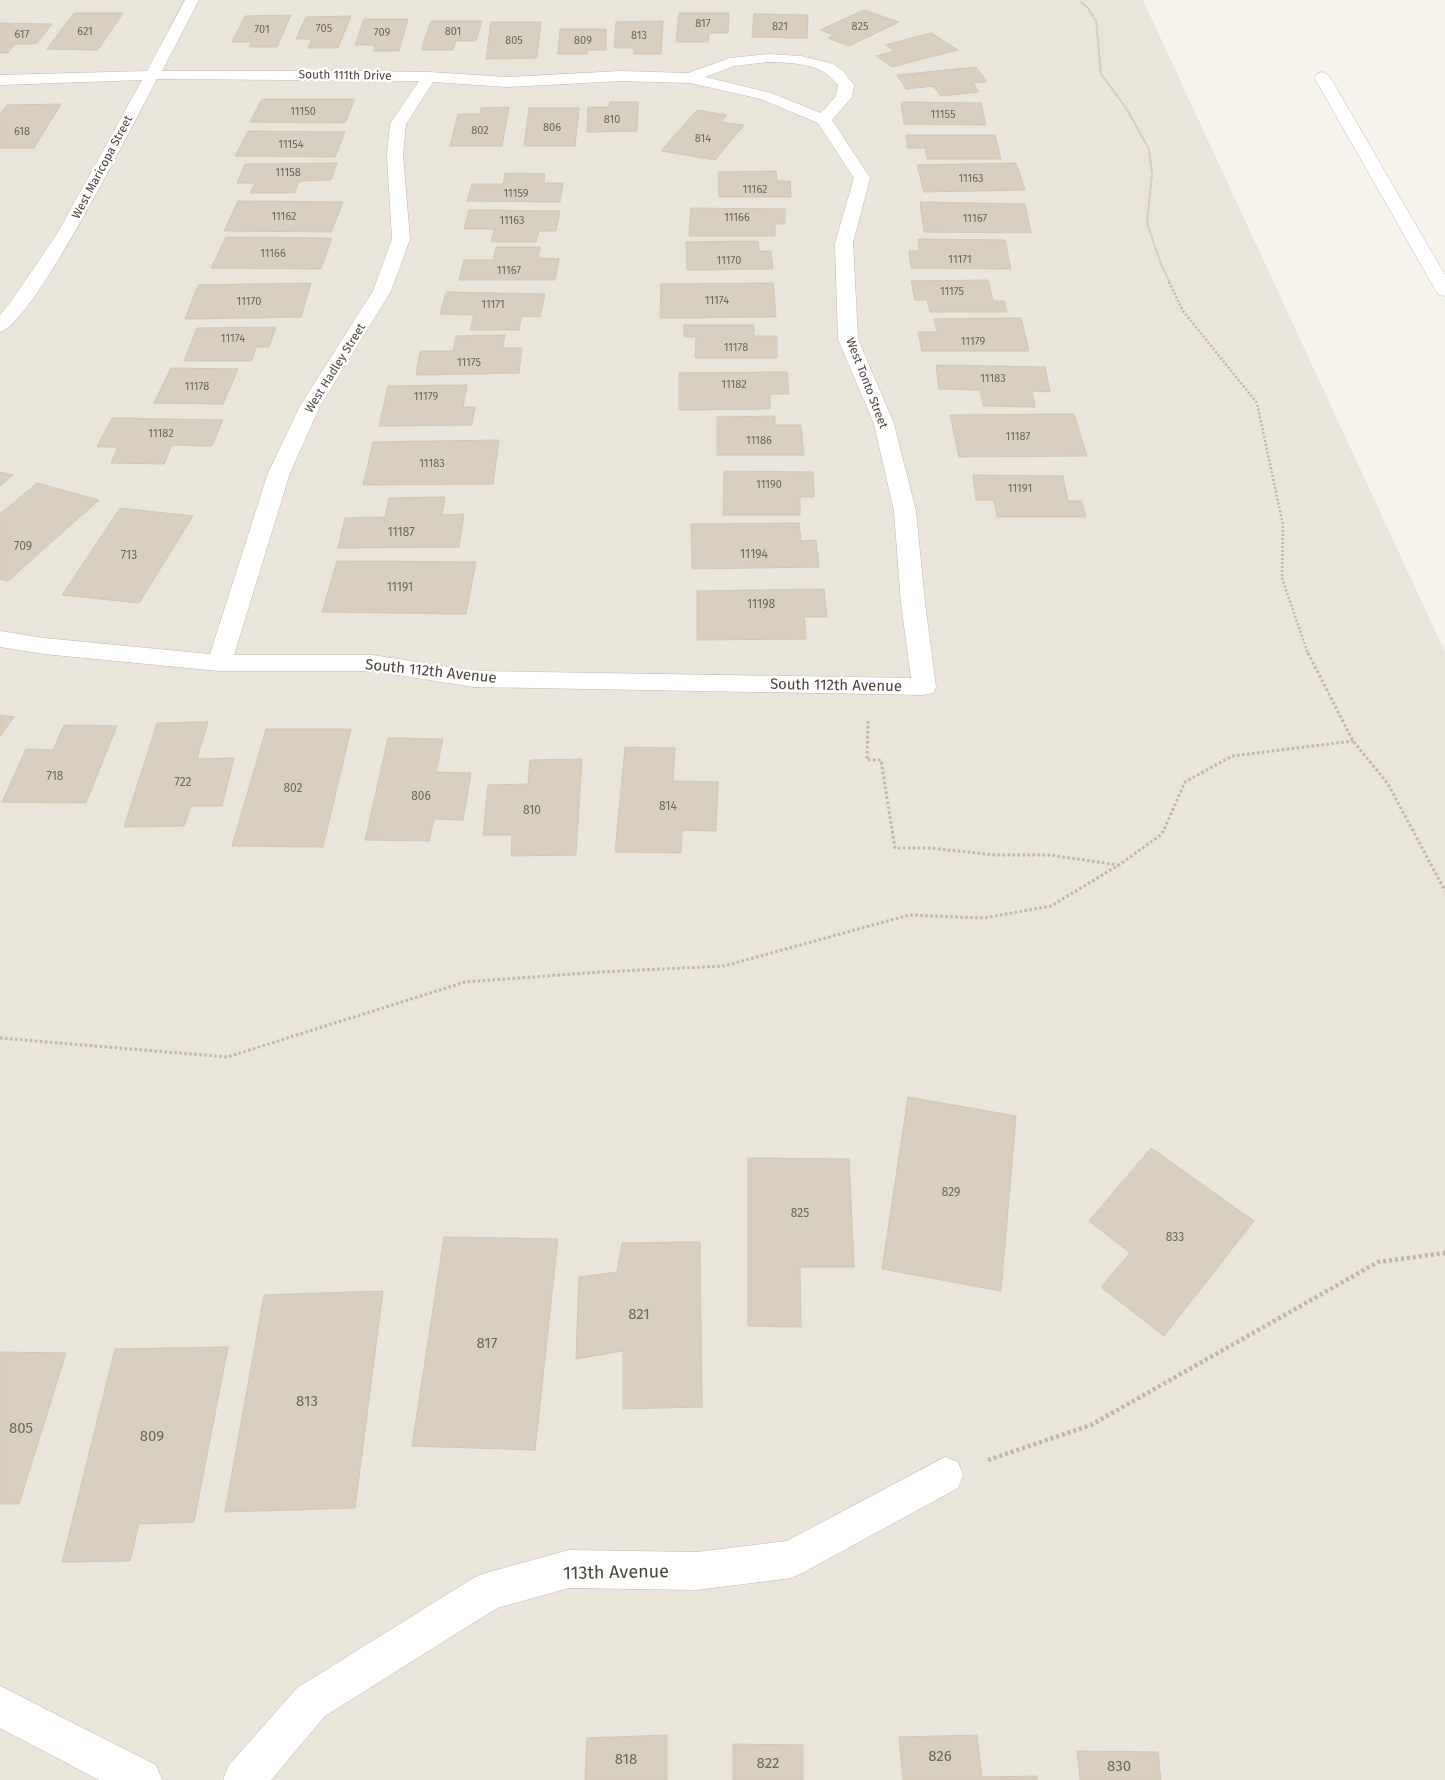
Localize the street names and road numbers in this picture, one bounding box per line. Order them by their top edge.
street label: South 111th Drive [298,67,392,83]
street label: West Maricopa Street [69,112,136,221]
street label: West Hadley Street [302,320,369,415]
street label: West Tonto Street [843,336,891,431]
street label: South 112th Avenue [364,655,498,687]
street label: South 112th Avenue [770,675,902,695]
street label: 113th Avenue [563,1560,669,1584]

